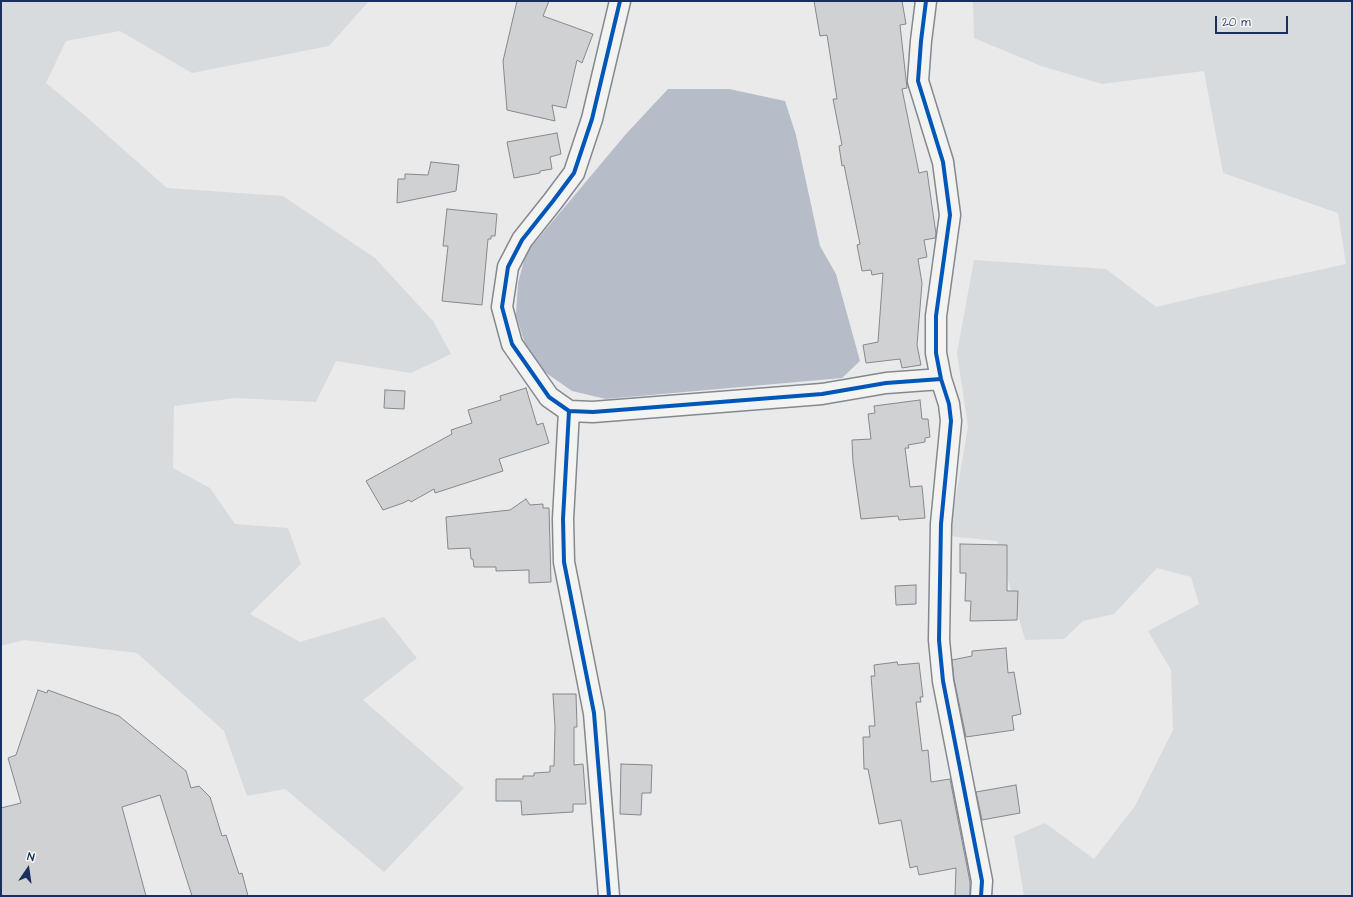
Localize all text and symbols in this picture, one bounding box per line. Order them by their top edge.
scale bar [1217,8,1290,34]
text: 20 m [1222,14,1251,31]
north arrow [8,849,48,889]
text: N [26,849,36,865]

